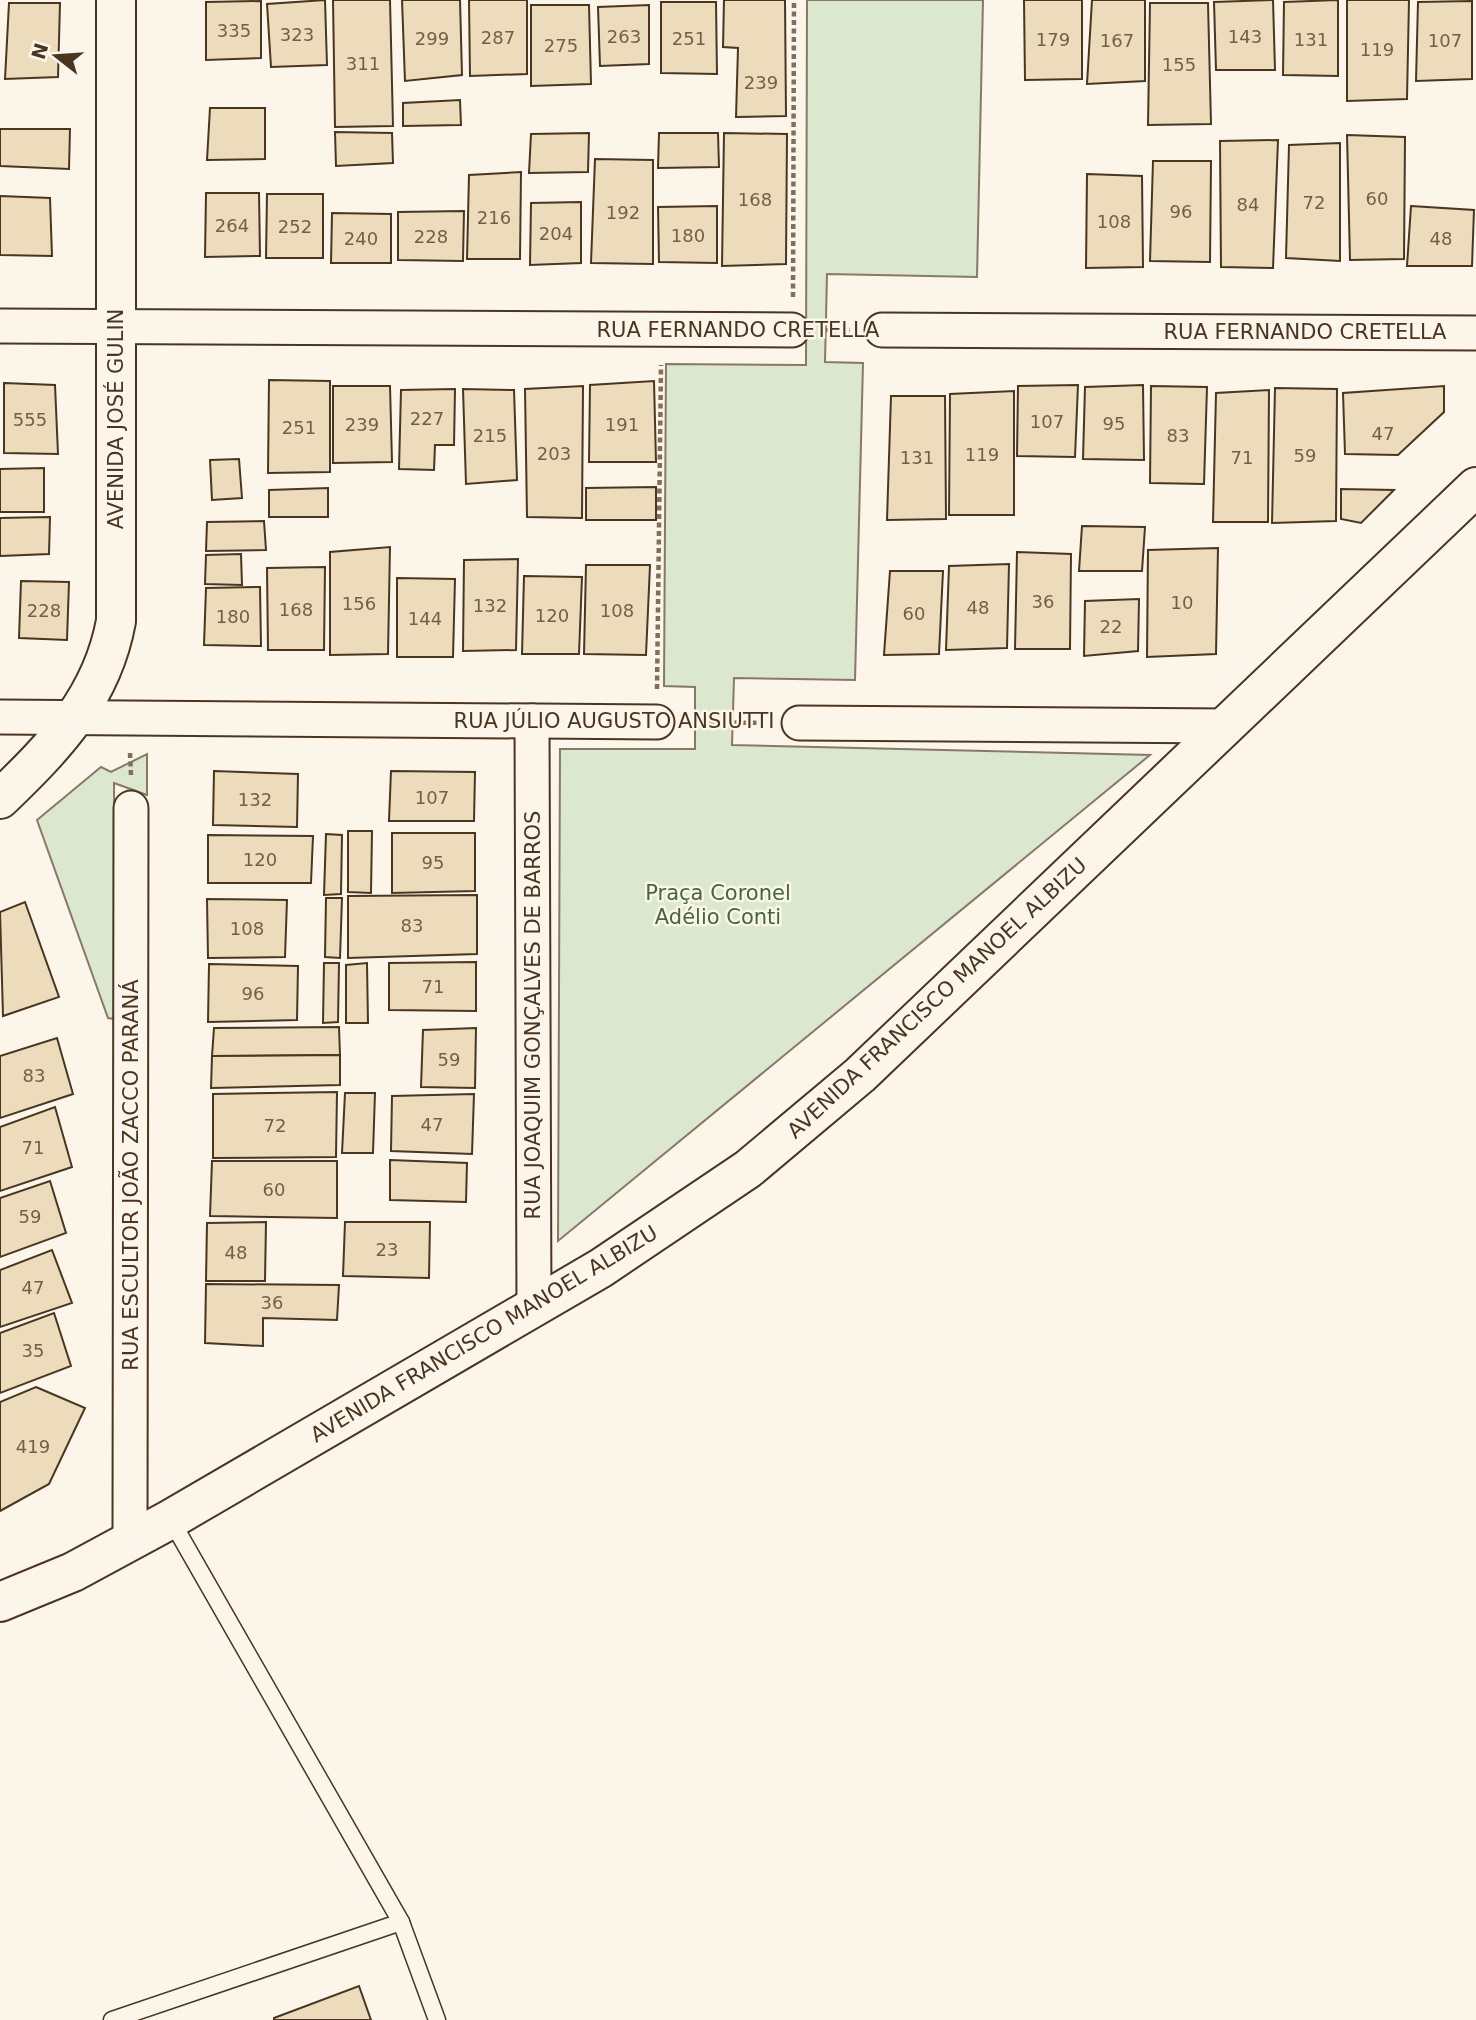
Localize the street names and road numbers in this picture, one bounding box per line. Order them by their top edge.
street label: AVENIDA JOSÉ GULIN [103,309,128,529]
street label: RUA FERNANDO CRETELLA [597,318,880,342]
street label: RUA FERNANDO CRETELLA [1164,320,1447,344]
street label: RUA JÚLIO AUGUSTO ANSIUTTI [454,708,774,733]
street label: RUA JOAQUIM GONÇALVES DE BARROS [521,811,545,1219]
street label: AVENIDA FRANCISCO MANOEL ALBIZU [782,853,1092,1143]
street label: RUA ESCULTOR JOÃO ZACCO PARANÁ [117,979,143,1371]
street label: AVENIDA FRANCISCO MANOEL ALBIZU [306,1221,662,1447]

